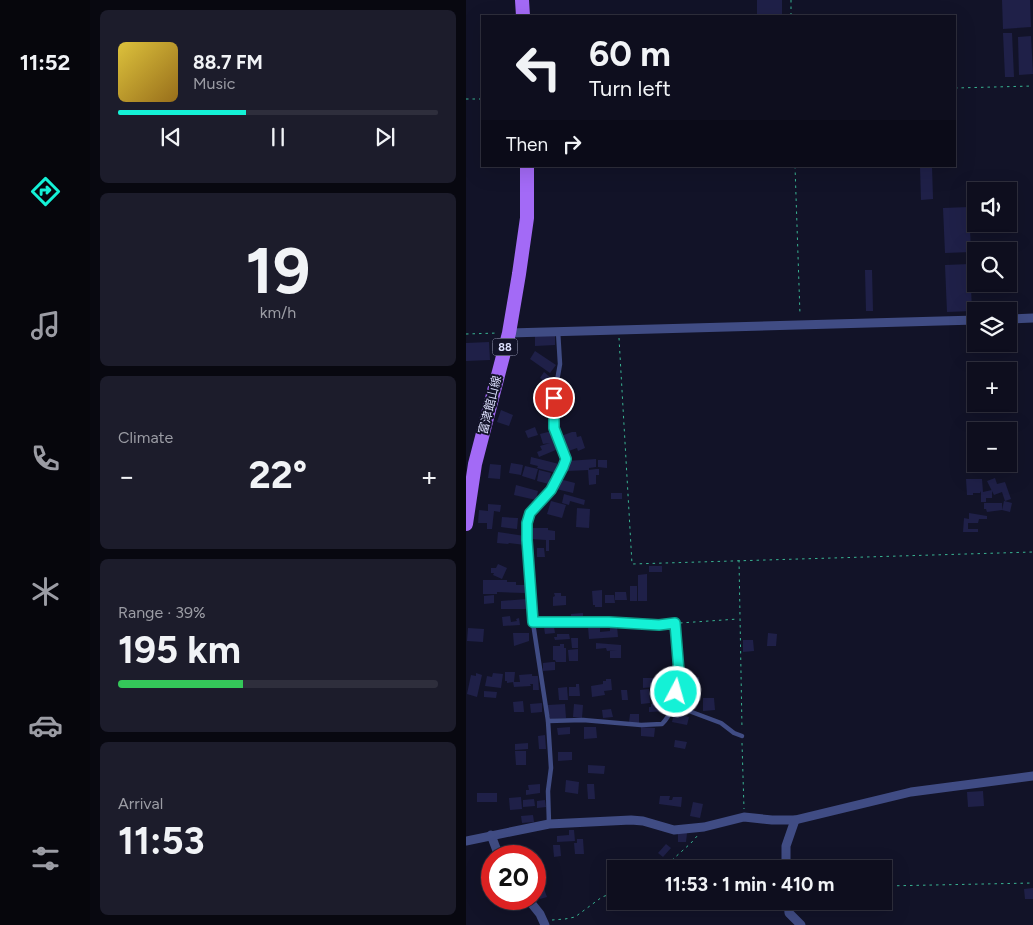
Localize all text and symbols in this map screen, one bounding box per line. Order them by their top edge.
text: 60 m [589,33,671,75]
icon: left [506,35,571,100]
text: 11:52 [20,49,70,76]
text: 88.7 FM [193,51,263,74]
text: Music [193,74,235,93]
text: Turn left [589,75,671,102]
icon: previous [157,123,185,151]
icon: pause [264,123,292,151]
icon: next [371,123,399,151]
icon: right [558,130,586,158]
text: Then [506,133,548,156]
icon: directions [28,174,63,209]
map controls [967,182,1017,472]
button: sound [967,182,1017,232]
text: 19 [245,231,311,309]
button: search [967,242,1017,292]
button: layers [967,302,1017,352]
text: km/h [260,303,296,322]
icon: music [28,308,63,343]
road number: 88 [492,338,518,356]
button: + [967,362,1017,412]
street label: 富津館山線 [476,374,504,436]
pin [533,377,575,419]
icon: arrive [540,384,568,412]
button: − [967,422,1017,472]
text: Climate [118,428,173,447]
icon: phone [28,441,63,476]
text: 22° [249,452,307,498]
text: − [118,459,135,493]
text: + [421,459,438,493]
icon: climate [28,574,63,609]
text: Range · 39% [118,603,206,622]
text: 195 km [118,627,241,673]
position arrow [649,665,701,717]
icon: car [28,708,63,743]
text: Arrival [118,794,163,813]
text: 11:53 [118,818,205,864]
icon: filters [28,841,63,876]
speed limit sign: 20 [481,845,546,910]
text: 11:53 · 1 min · 410 m [665,873,834,896]

